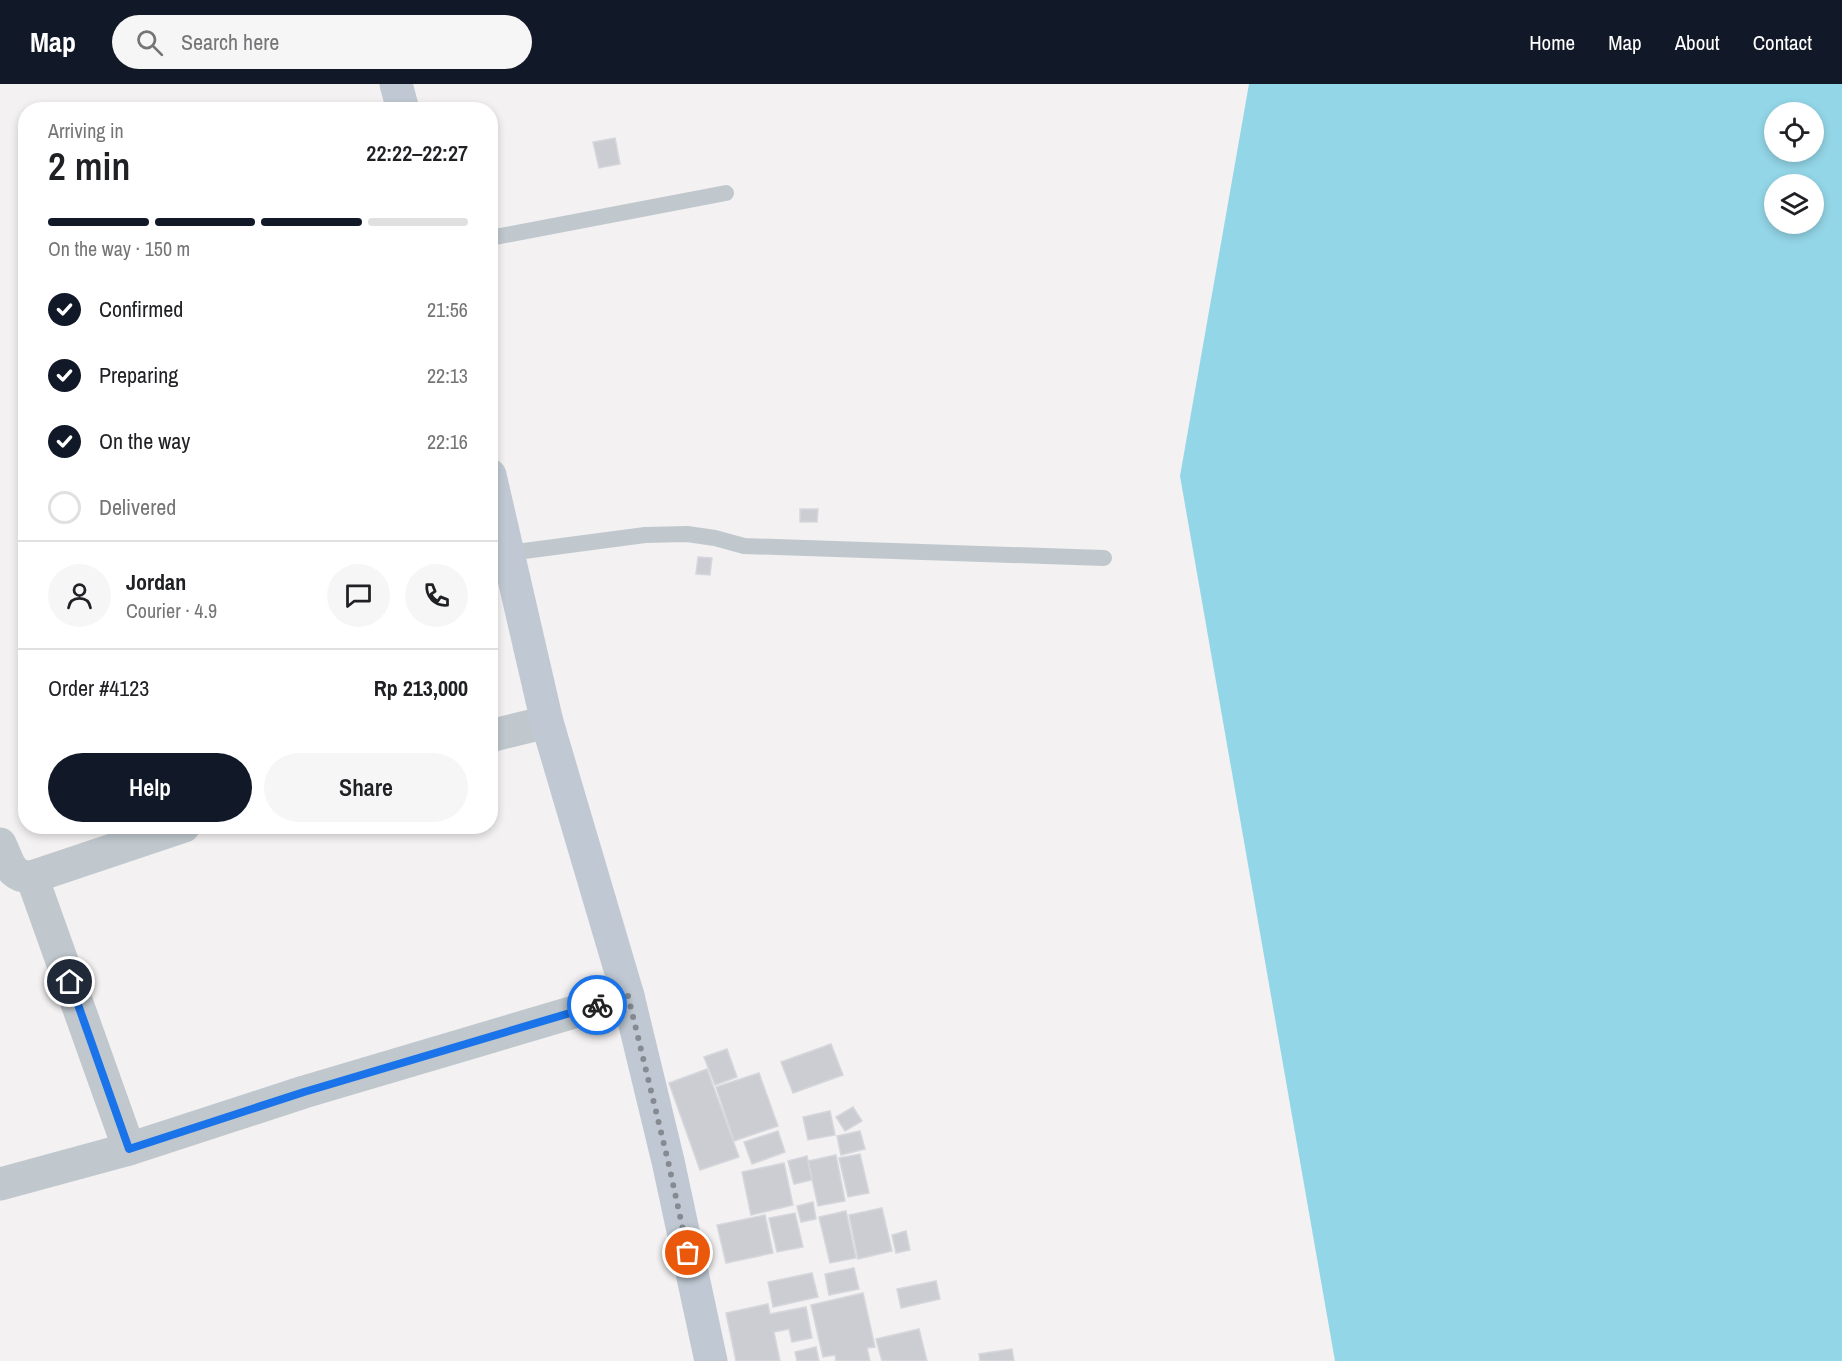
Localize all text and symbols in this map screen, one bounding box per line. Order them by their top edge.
search box [112,15,532,69]
text: Map [30,23,76,61]
icon: search [133,26,166,59]
text: Search here [181,27,279,57]
text: Home [1529,28,1575,57]
text: Map [1608,28,1642,57]
text: About [1675,28,1720,57]
text: Contact [1753,28,1812,57]
map controls [1764,102,1824,234]
button: locate [1764,102,1824,162]
text: Arriving in [48,117,124,144]
text: 22:22–22:27 [366,138,468,168]
text: 2 min [48,140,130,192]
button: layers [1764,174,1824,234]
text: On the way · 150 m [48,235,190,262]
icon: check [48,293,81,326]
text: Confirmed [99,294,183,324]
text: 21:56 [427,296,468,323]
icon: check [48,359,81,392]
text: Preparing [99,360,178,390]
text: 22:13 [427,362,468,389]
icon: check [48,425,81,458]
text: On the way [99,426,190,456]
text: 22:16 [427,428,468,455]
text: Delivered [99,492,176,522]
button: person [48,564,111,627]
button: chat [327,564,390,627]
button: phone [405,564,468,627]
text: Jordan [126,567,186,597]
text: Courier · 4.9 [126,597,217,624]
text: Order #4123 [48,673,149,703]
text: Rp 213,000 [374,673,468,703]
button: Help [48,753,252,822]
button: Share [264,753,468,822]
pin [44,956,95,1007]
icon: home [53,965,86,998]
courier [567,975,627,1035]
icon: bike [581,989,614,1022]
pin [662,1227,713,1278]
icon: bag [671,1236,704,1269]

